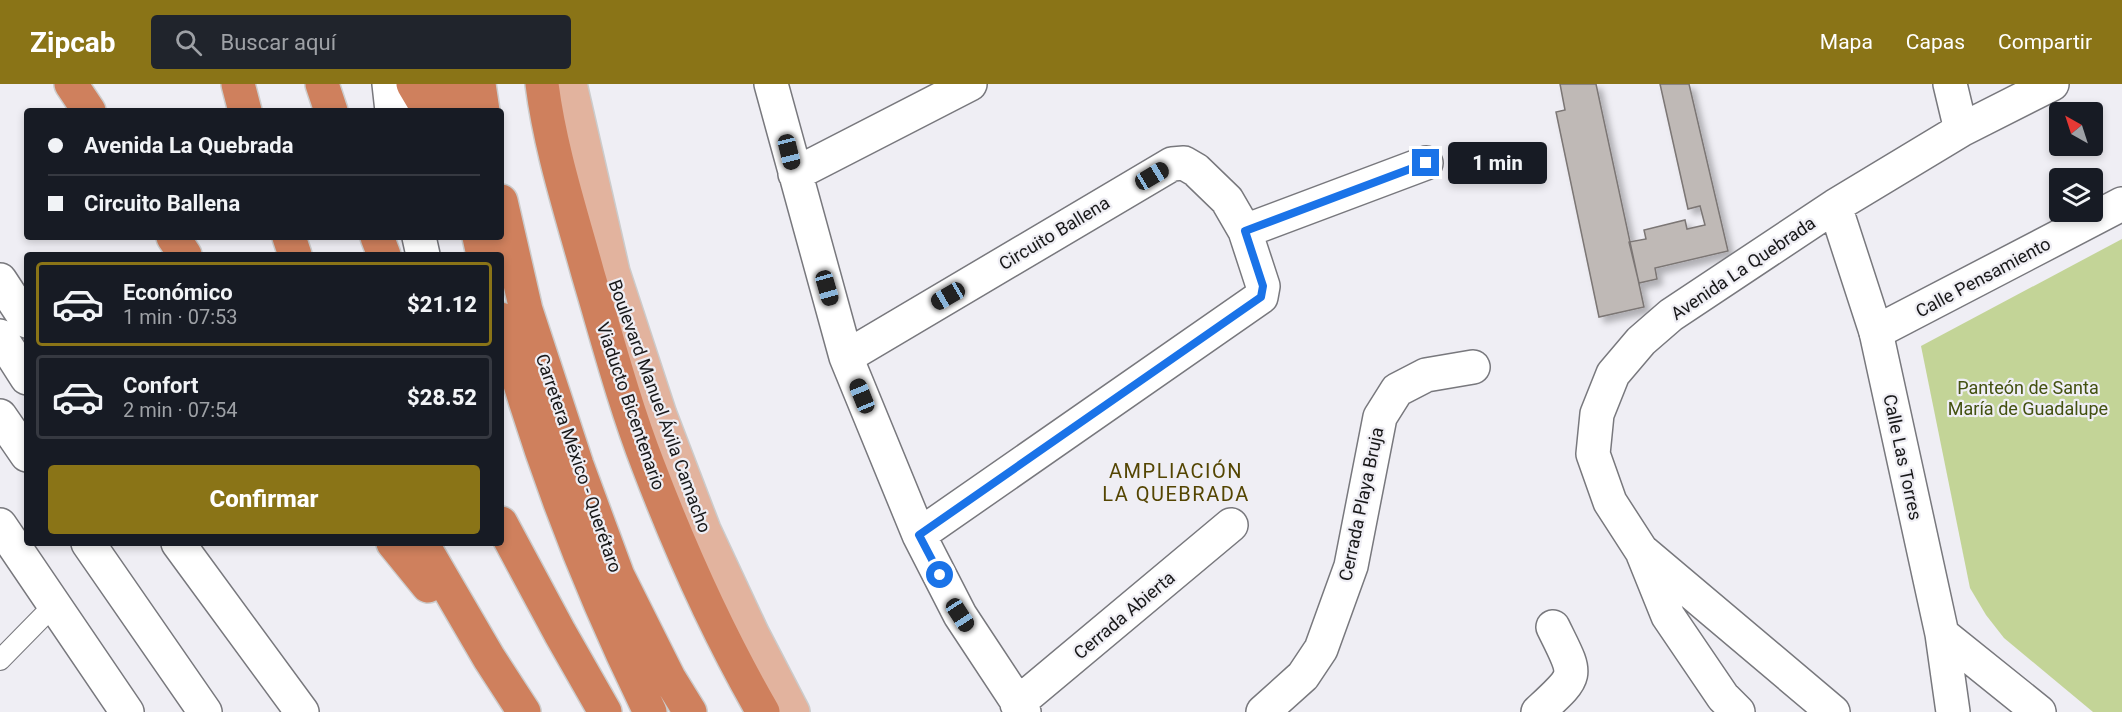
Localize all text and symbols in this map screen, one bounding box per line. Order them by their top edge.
search box [151,15,571,69]
text: Zipcab [30,26,115,59]
icon: search [172,26,205,59]
text: Buscar aquí [220,30,336,55]
text: Mapa [1820,30,1873,54]
text: Capas [1906,30,1965,54]
text: Compartir [1998,30,2092,54]
north arrow [2049,102,2103,156]
map controls [2049,102,2103,222]
car [776,132,802,172]
text: Avenida La Quebrada [84,133,293,158]
callout: 1 min [1447,142,1546,184]
route end [1412,149,1439,176]
text: 1 min [1472,151,1523,175]
car [1132,159,1172,193]
button: layers [2049,168,2103,222]
text: Circuito Ballena [84,191,240,216]
street label: Circuito Ballena [995,192,1113,274]
street label: Avenida La Quebrada [1667,212,1819,324]
street label: Calle Pensamiento [1912,233,2054,321]
car [813,268,841,308]
icon: car [51,277,105,331]
street label: Boulevard Manuel Ávila Camacho [604,277,716,535]
car [928,279,968,313]
text: Económico [123,280,233,305]
text: $21.12 [407,292,477,317]
text: 1 min · 07:53 [123,305,238,329]
street label: Viaducto Bicentenario [592,319,670,493]
street label: Carretera México - Querétaro [532,351,626,575]
icon: car [51,370,105,424]
text: Confort [123,373,198,398]
car [847,376,877,416]
park label: Panteón de Santa María de Guadalupe [1948,377,2108,419]
text: $28.52 [407,385,477,410]
street label: Calle Las Torres [1879,392,1927,522]
text: 2 min · 07:54 [123,398,238,422]
street label: Cerrada Playa Bruja [1334,425,1388,583]
district label: AMPLIACIÓN LA QUEBRADA [1102,459,1250,506]
button: Confirmar [48,465,480,534]
route start [926,561,953,588]
street label: Cerrada Abierta [1069,567,1179,663]
car [943,595,977,635]

